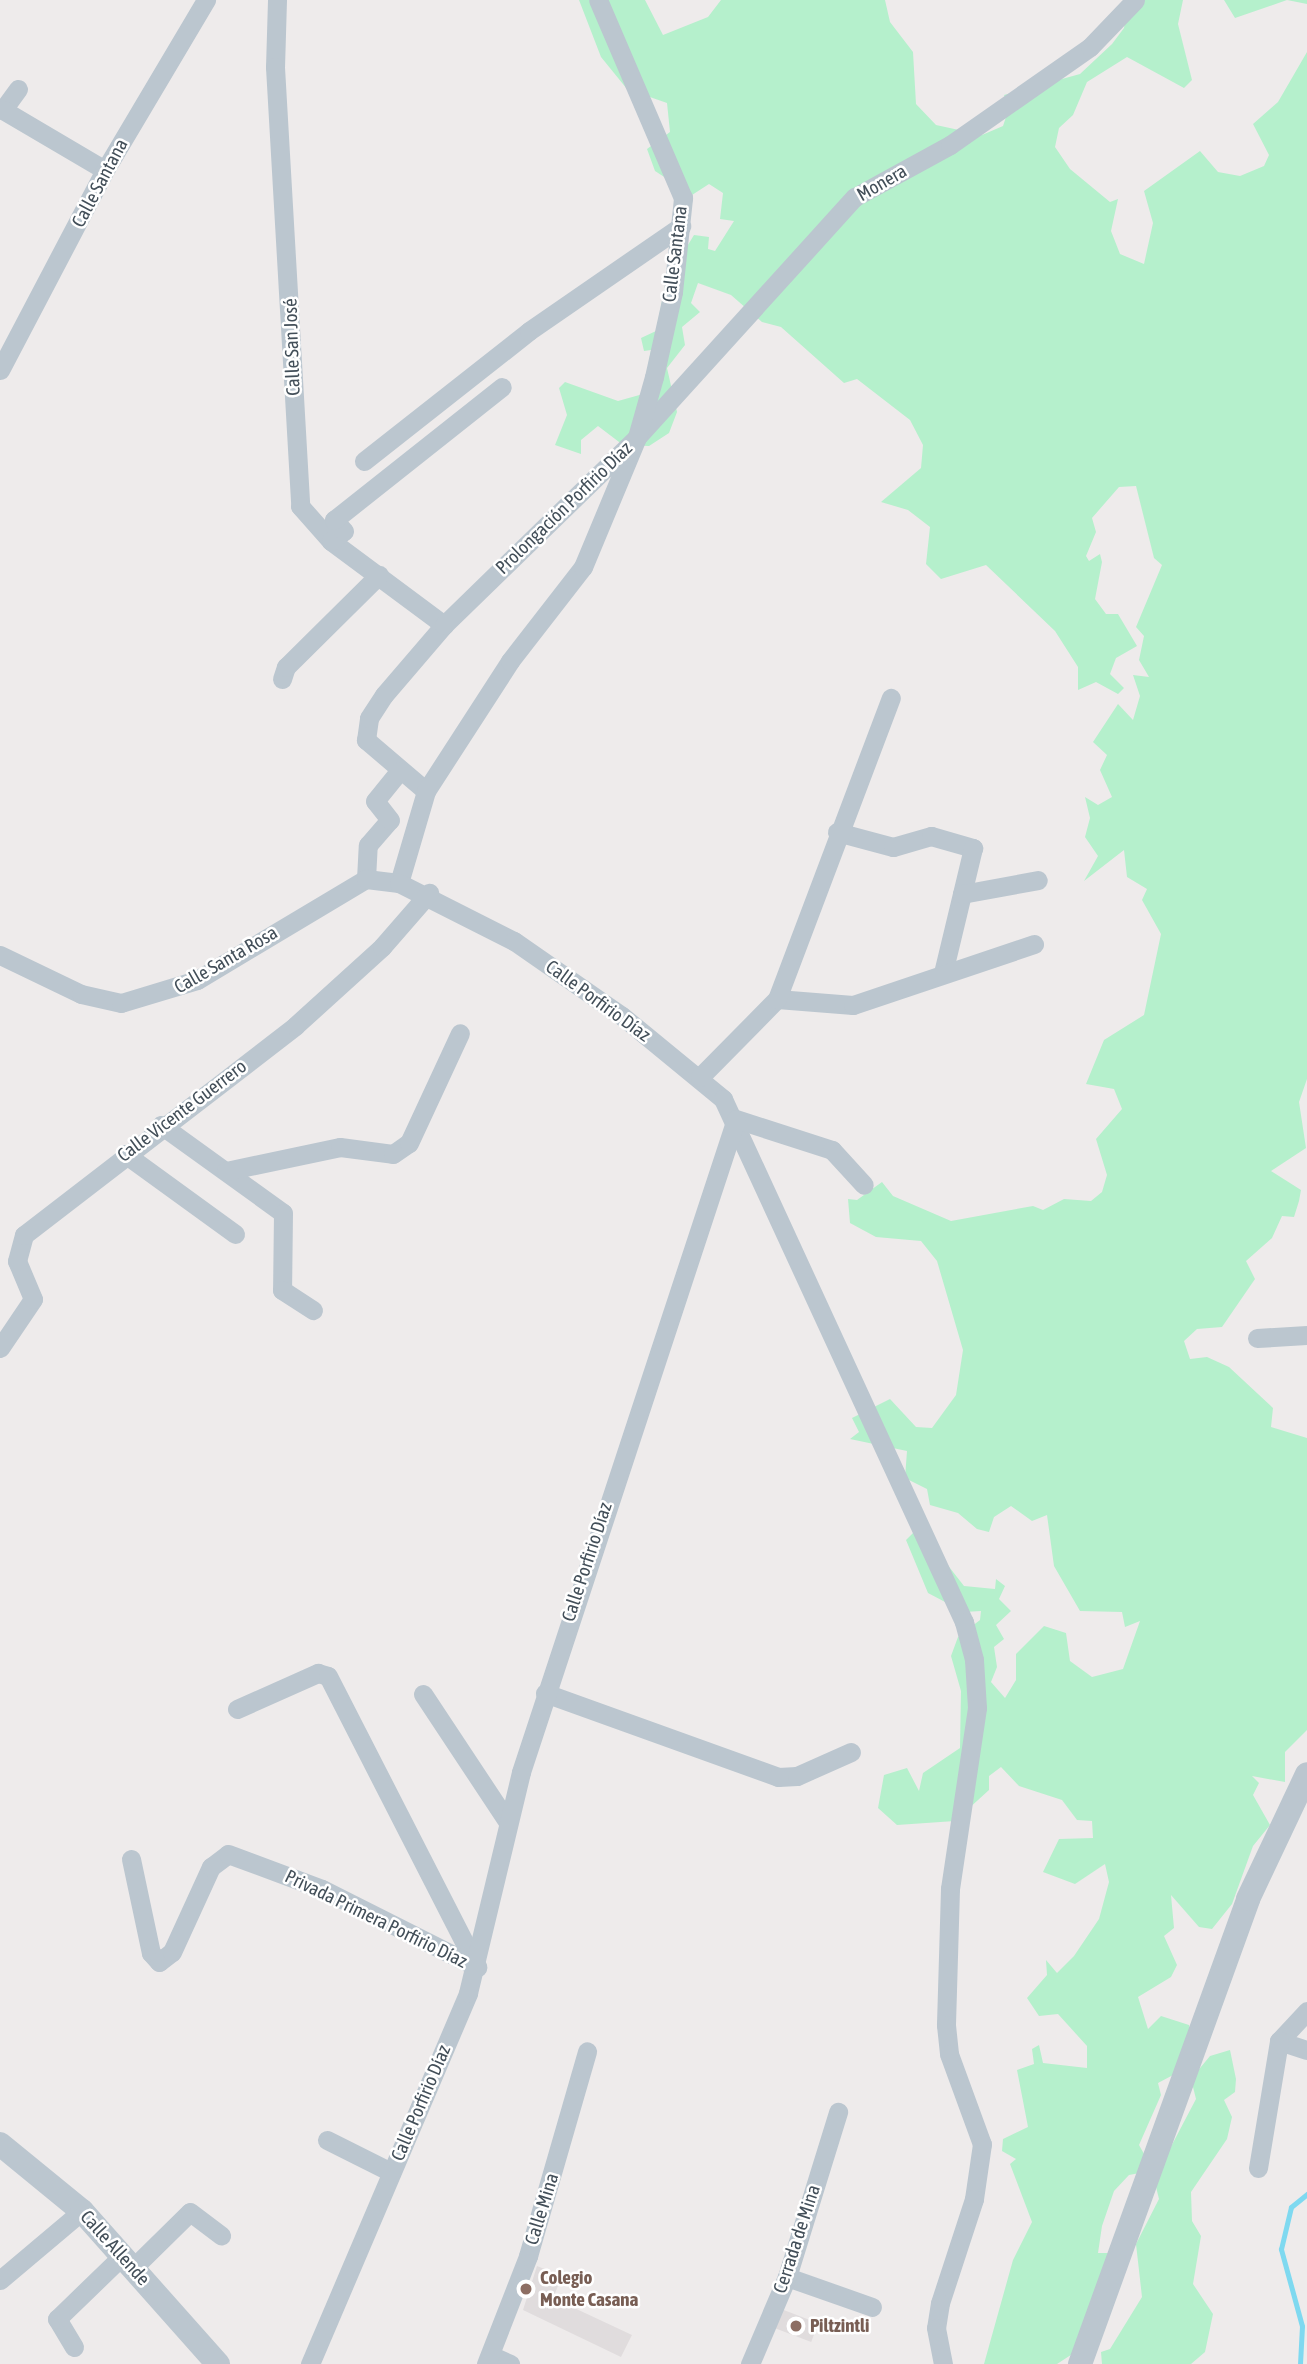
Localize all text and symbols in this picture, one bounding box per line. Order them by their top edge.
street label: Calle Santana [67,135,133,231]
street label: Monera [853,160,911,206]
street label: Calle Santana [658,205,692,303]
street label: Calle San José [279,298,305,396]
street label: Prolongación Porfirio Díaz [491,437,637,579]
street label: Calle Santa Rosa [170,921,282,999]
street label: Calle Porfirio Díaz [541,955,655,1047]
street label: Calle Vicente Guerrero [113,1055,251,1167]
street label: Calle Porfirio Díaz [557,1500,617,1624]
street label: Privada Primera Porfirio Díaz [281,1865,471,1973]
street label: Calle Porfirio Díaz [386,2042,456,2164]
street label: Calle Mina [520,2170,564,2248]
street label: Cerrada de Mina [769,2182,825,2296]
street label: Calle Allende [75,2206,155,2290]
place label: Colegio Monte Casana [540,2267,638,2311]
marker: Colegio Monte Casana [518,2281,534,2297]
place label: Piltzintli [810,2315,869,2337]
marker: Piltzintli [788,2318,804,2334]

